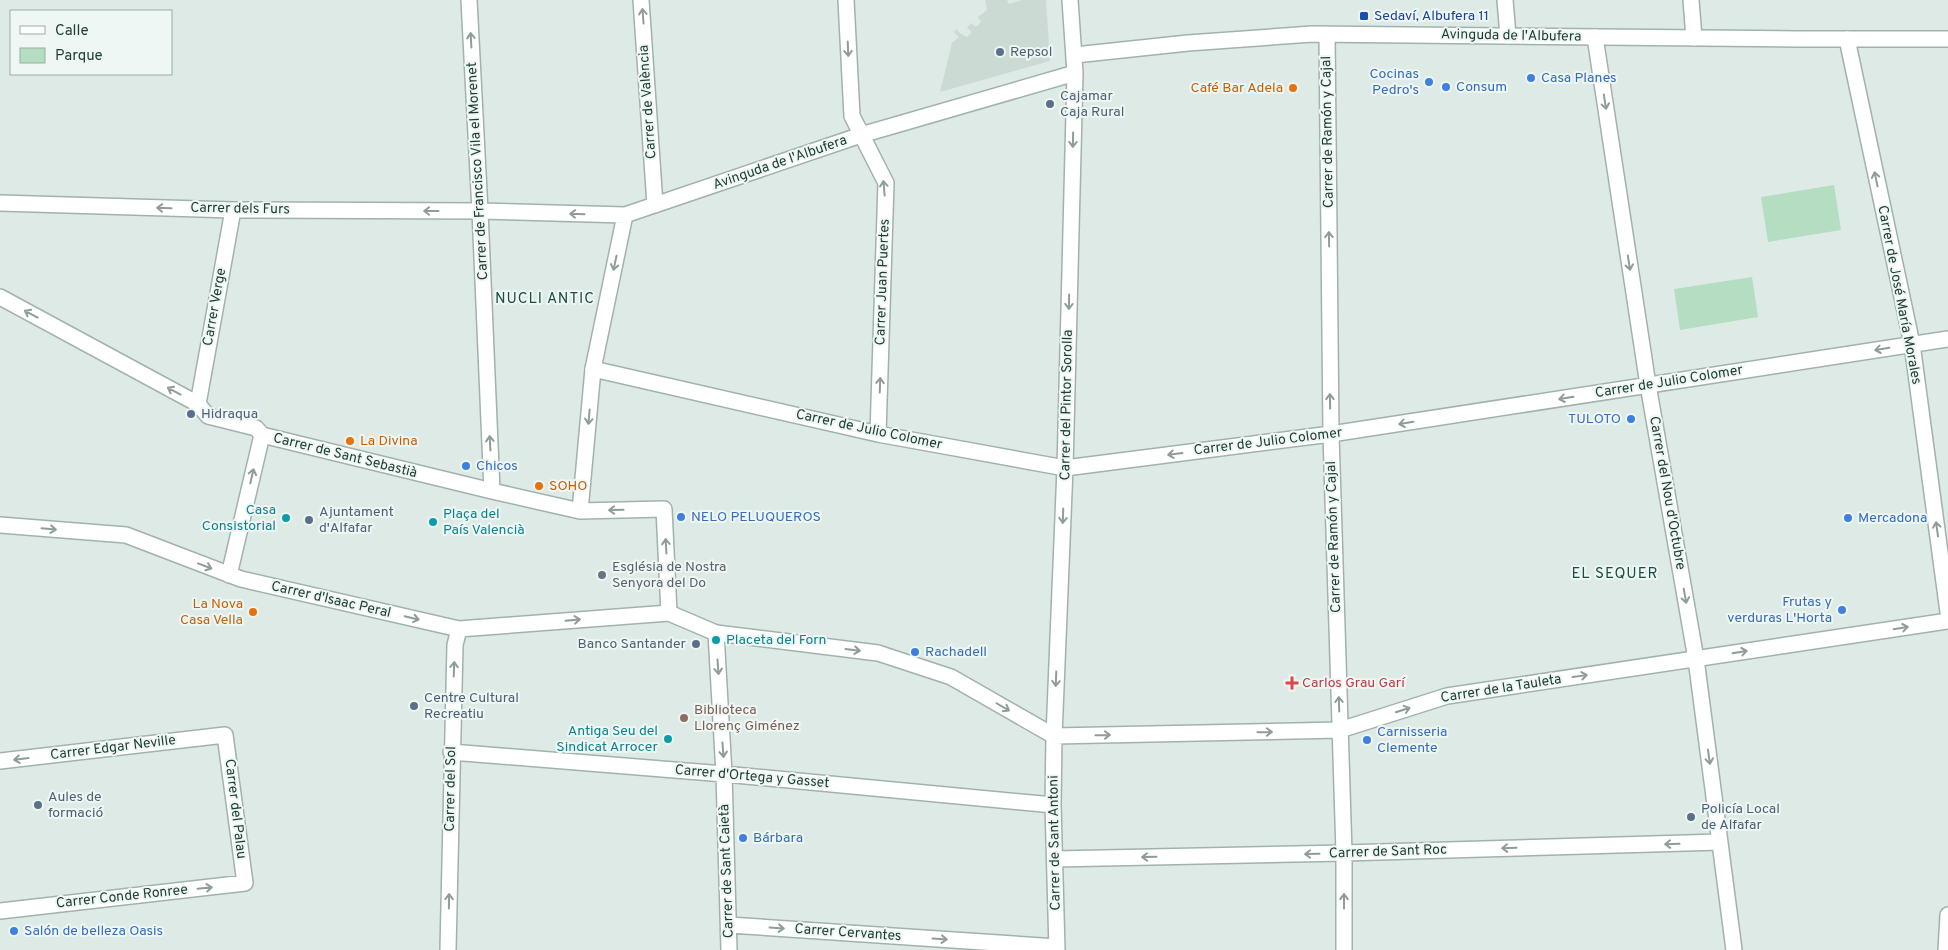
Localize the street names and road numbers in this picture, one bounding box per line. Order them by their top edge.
street label: Avinguda de l'Albufera [1441,26,1581,46]
street label: Carrer de València [636,44,660,160]
street label: Carrer de Ramón y Cajal [1318,56,1338,208]
street label: Carrer de Francisco Vila el Morenet [464,61,492,281]
street label: Avinguda de l'Albufera [711,132,849,194]
street label: Carrer dels Furs [190,200,290,218]
street label: Carrer de José María Morales [1873,204,1925,386]
street label: Carrer Juan Puertes [872,218,894,346]
street label: Carrer Verge [200,267,230,347]
street label: Carrer del Pintor Sorolla [1057,329,1077,481]
street label: Carrer de Julio Colomer [1594,362,1745,402]
street label: Carrer de Julio Colomer [794,406,944,454]
street label: Carrer del Nou d'Octubre [1645,415,1689,571]
street label: Carrer de Julio Colomer [1193,424,1344,460]
street label: Carrer de Sant Sebastià [271,430,419,482]
street label: Carrer de Ramón y Cajal [1323,461,1345,613]
street label: Carrer d'Isaac Peral [269,578,393,622]
street label: Carrer de la Tauleta [1439,671,1563,707]
street label: Carrer Edgar Neville [49,732,177,764]
street label: Carrer del Sol [442,746,460,832]
street label: Carrer del Palau [220,758,250,860]
street label: Carrer d'Ortega y Gasset [674,762,830,792]
street label: Carrer de Sant Antoni [1045,775,1065,911]
street label: Carrer de Sant Caietà [716,804,738,938]
street label: Carrer de Sant Roc [1329,841,1447,863]
street label: Carrer Conde Ronree [55,882,189,912]
street label: Carrer Cervantes [794,921,902,945]

